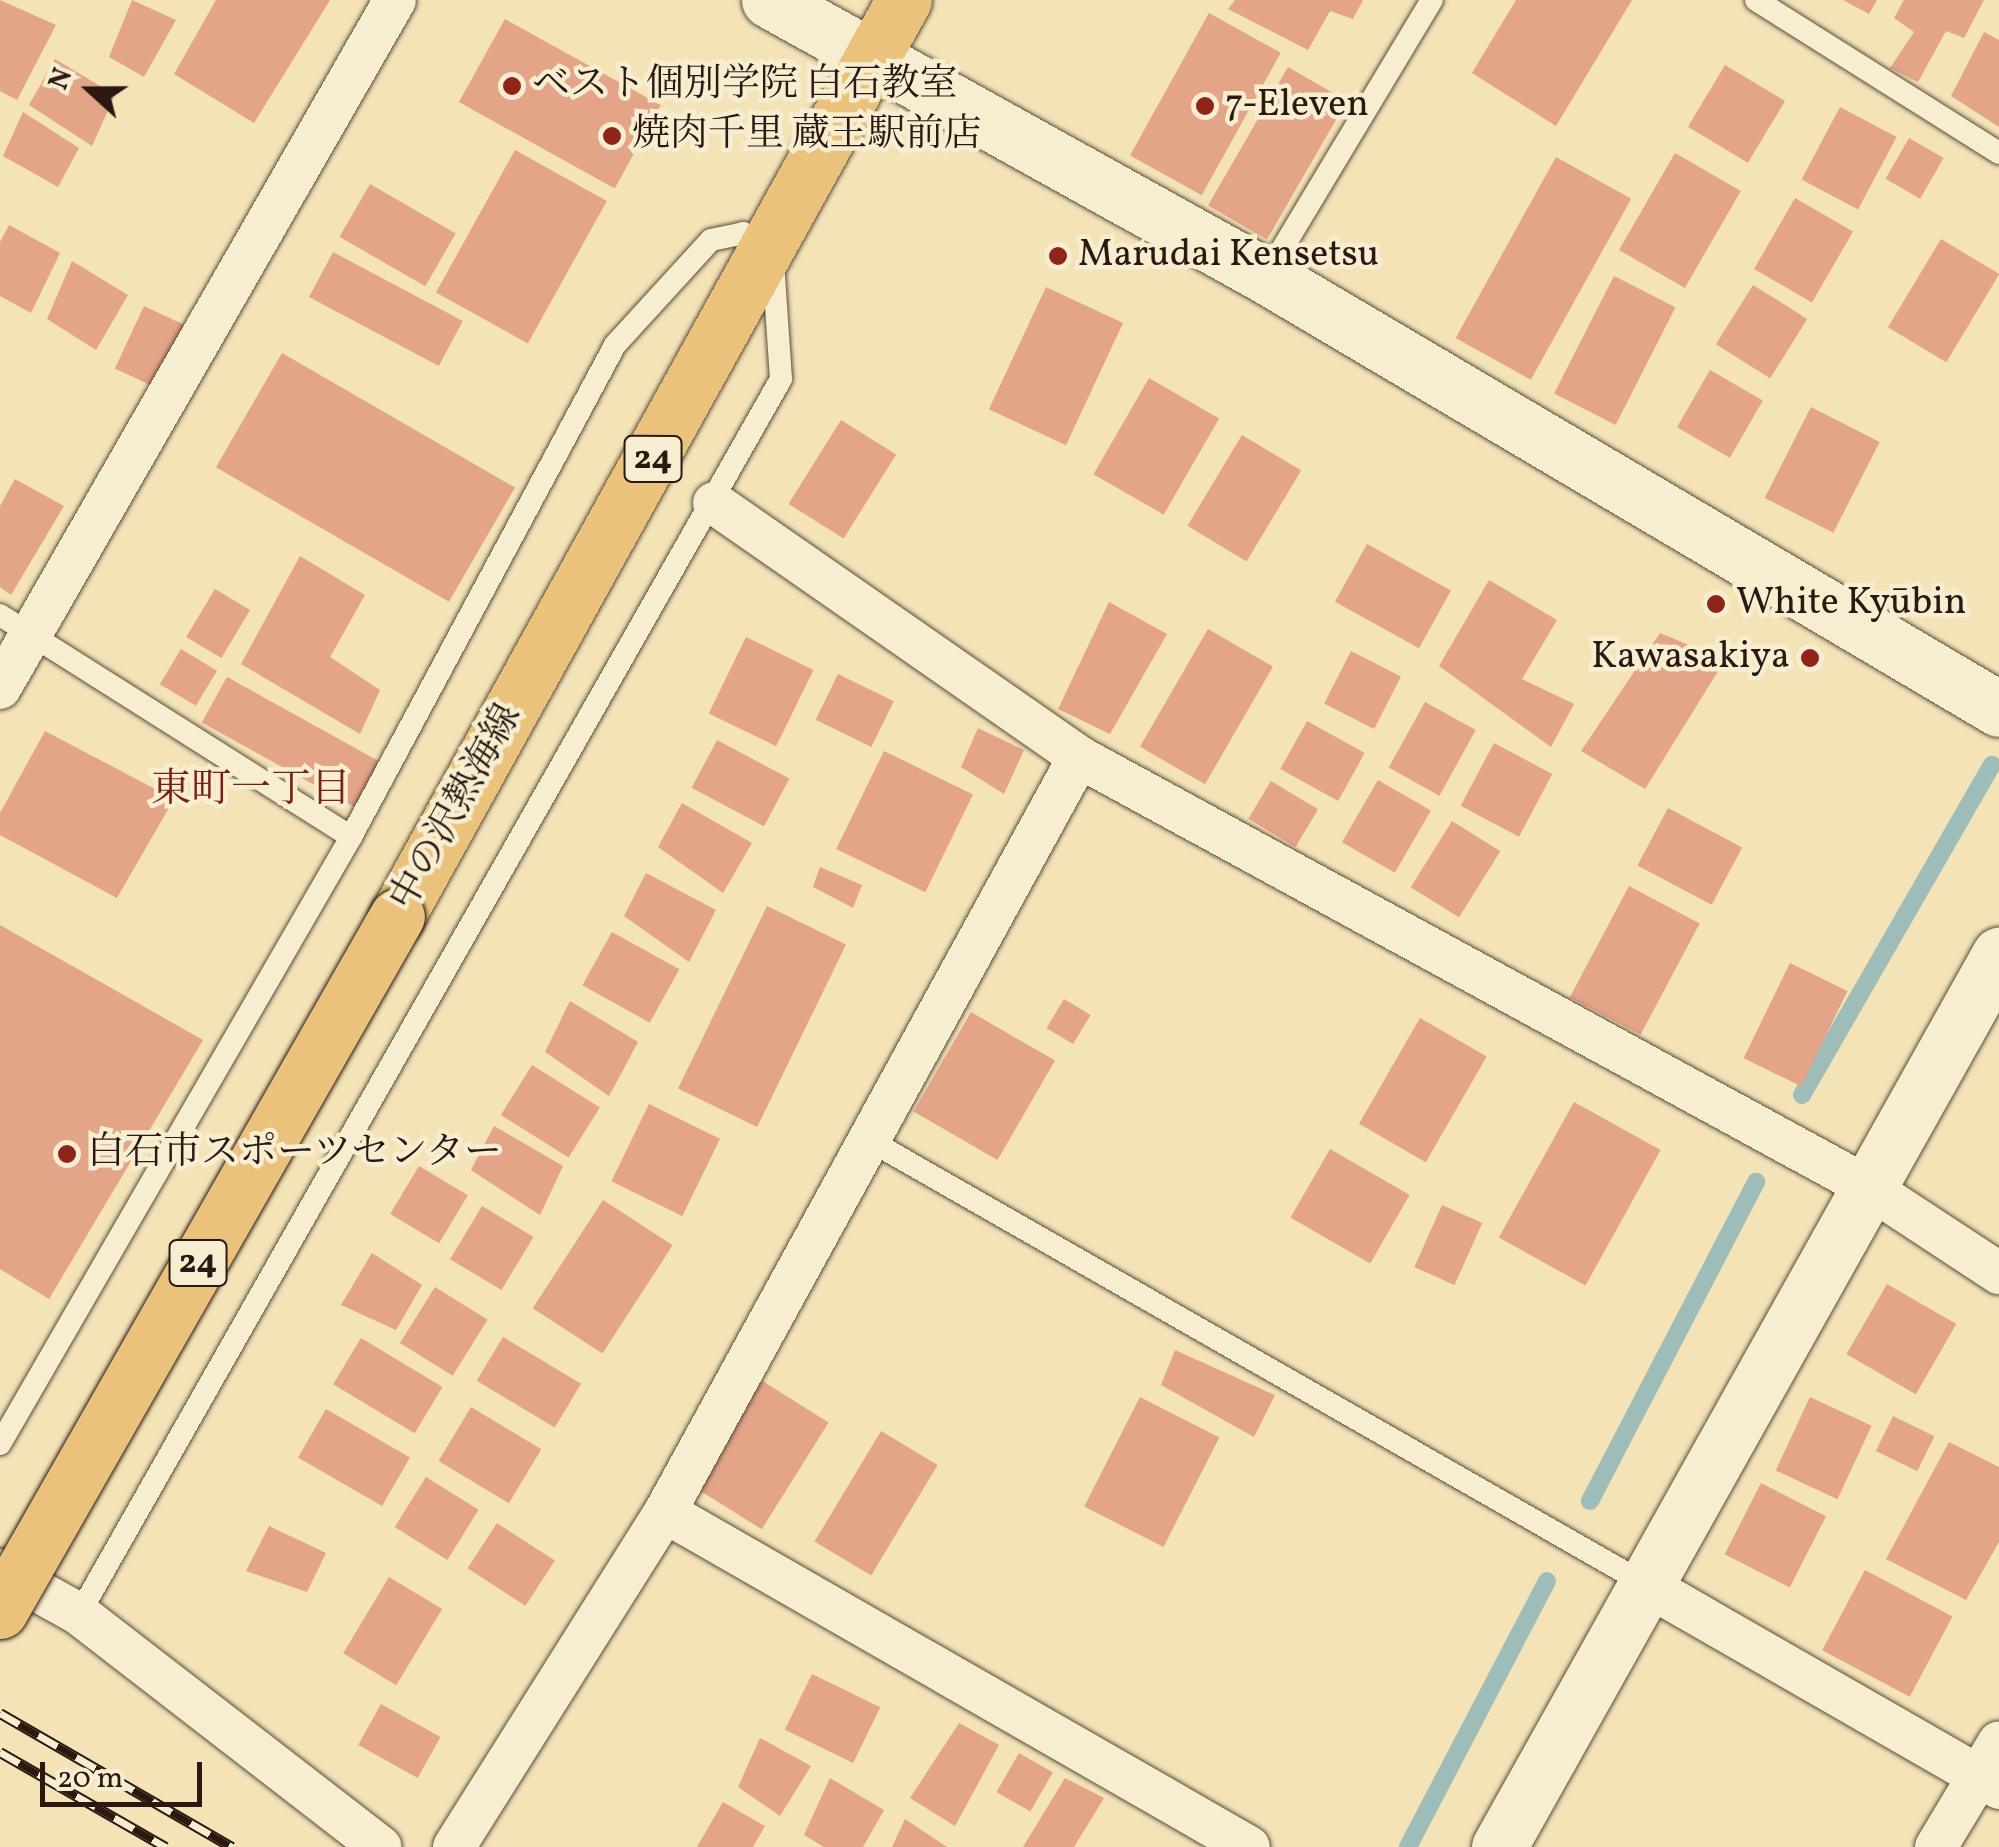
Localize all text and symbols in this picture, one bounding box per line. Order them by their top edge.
north arrow [40,40,140,140]
text: N [40,63,83,96]
place label: ベスト個別学院 白石教室 [532,63,958,109]
marker: ベスト個別学院 白石教室 [501,75,523,97]
place label: 7-Eleven [1225,83,1369,129]
marker: 7-Eleven [1194,95,1216,117]
place label: 焼肉千里 蔵王駅前店 [632,113,982,159]
marker: 焼肉千里 蔵王駅前店 [601,125,623,147]
place label: Marudai Kensetsu [1078,233,1379,279]
marker: Marudai Kensetsu [1047,245,1069,267]
road number: 24 [623,429,683,489]
place label: White Kyūbin [1736,581,1966,627]
marker: White Kyūbin [1705,593,1727,615]
place label: Kawasakiya [1591,635,1790,681]
marker: Kawasakiya [1799,647,1821,669]
street label: 中の沢熱海線 [382,697,532,919]
district label: 東町一丁目 [151,767,351,815]
place label: 白石市スポーツセンター [87,1131,505,1177]
marker: 白石市スポーツセンター [56,1143,78,1165]
road number: 24 [168,1233,228,1293]
scale bar [45,1742,208,1804]
text: 20 m [57,1758,123,1800]

